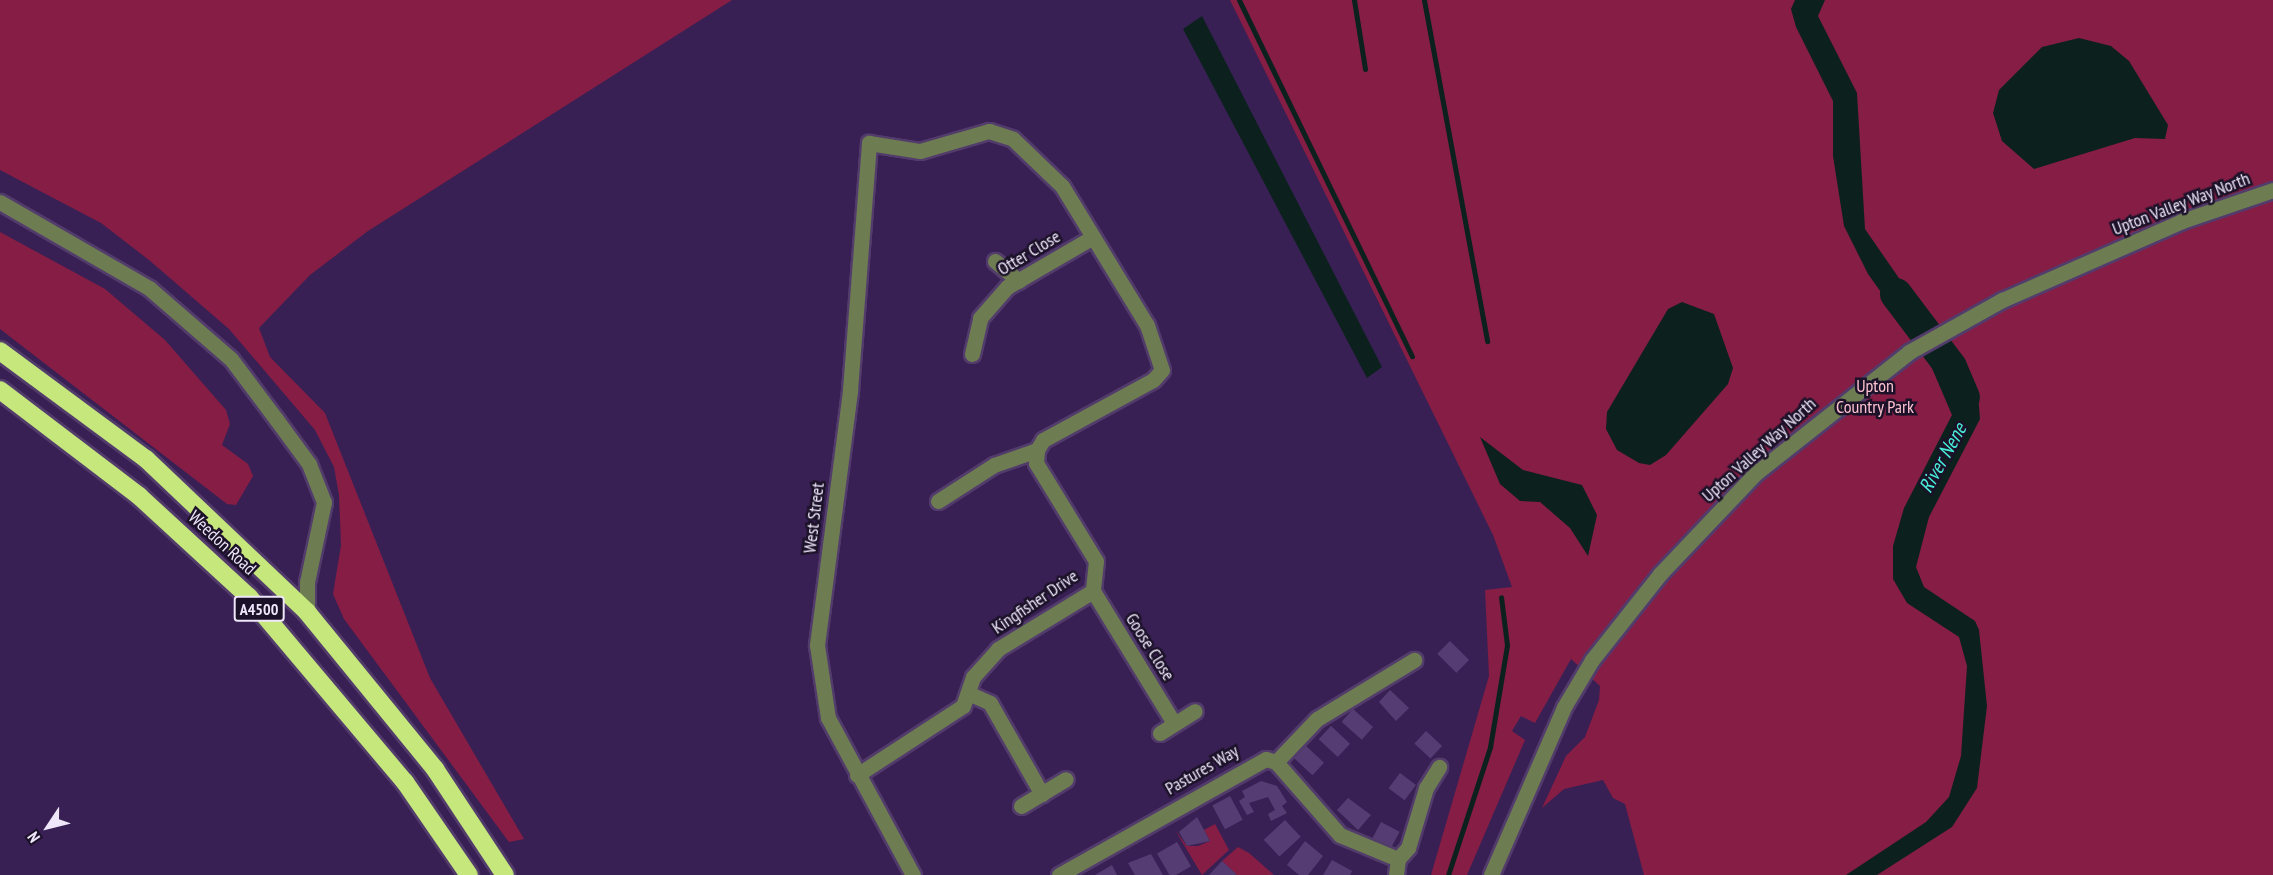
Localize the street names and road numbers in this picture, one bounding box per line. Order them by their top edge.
street label: Upton Valley Way North [2108,168,2254,240]
street label: Otter Close [994,226,1064,280]
street label: Upton Valley Way North [1697,393,1821,507]
street label: West Street [799,481,829,555]
street label: Weedon Road [184,506,260,580]
street label: Kingfisher Drive [988,565,1082,639]
road number: A4500 [234,596,284,622]
street label: Goose Close [1121,609,1179,685]
street label: Pastures Way [1161,740,1243,800]

